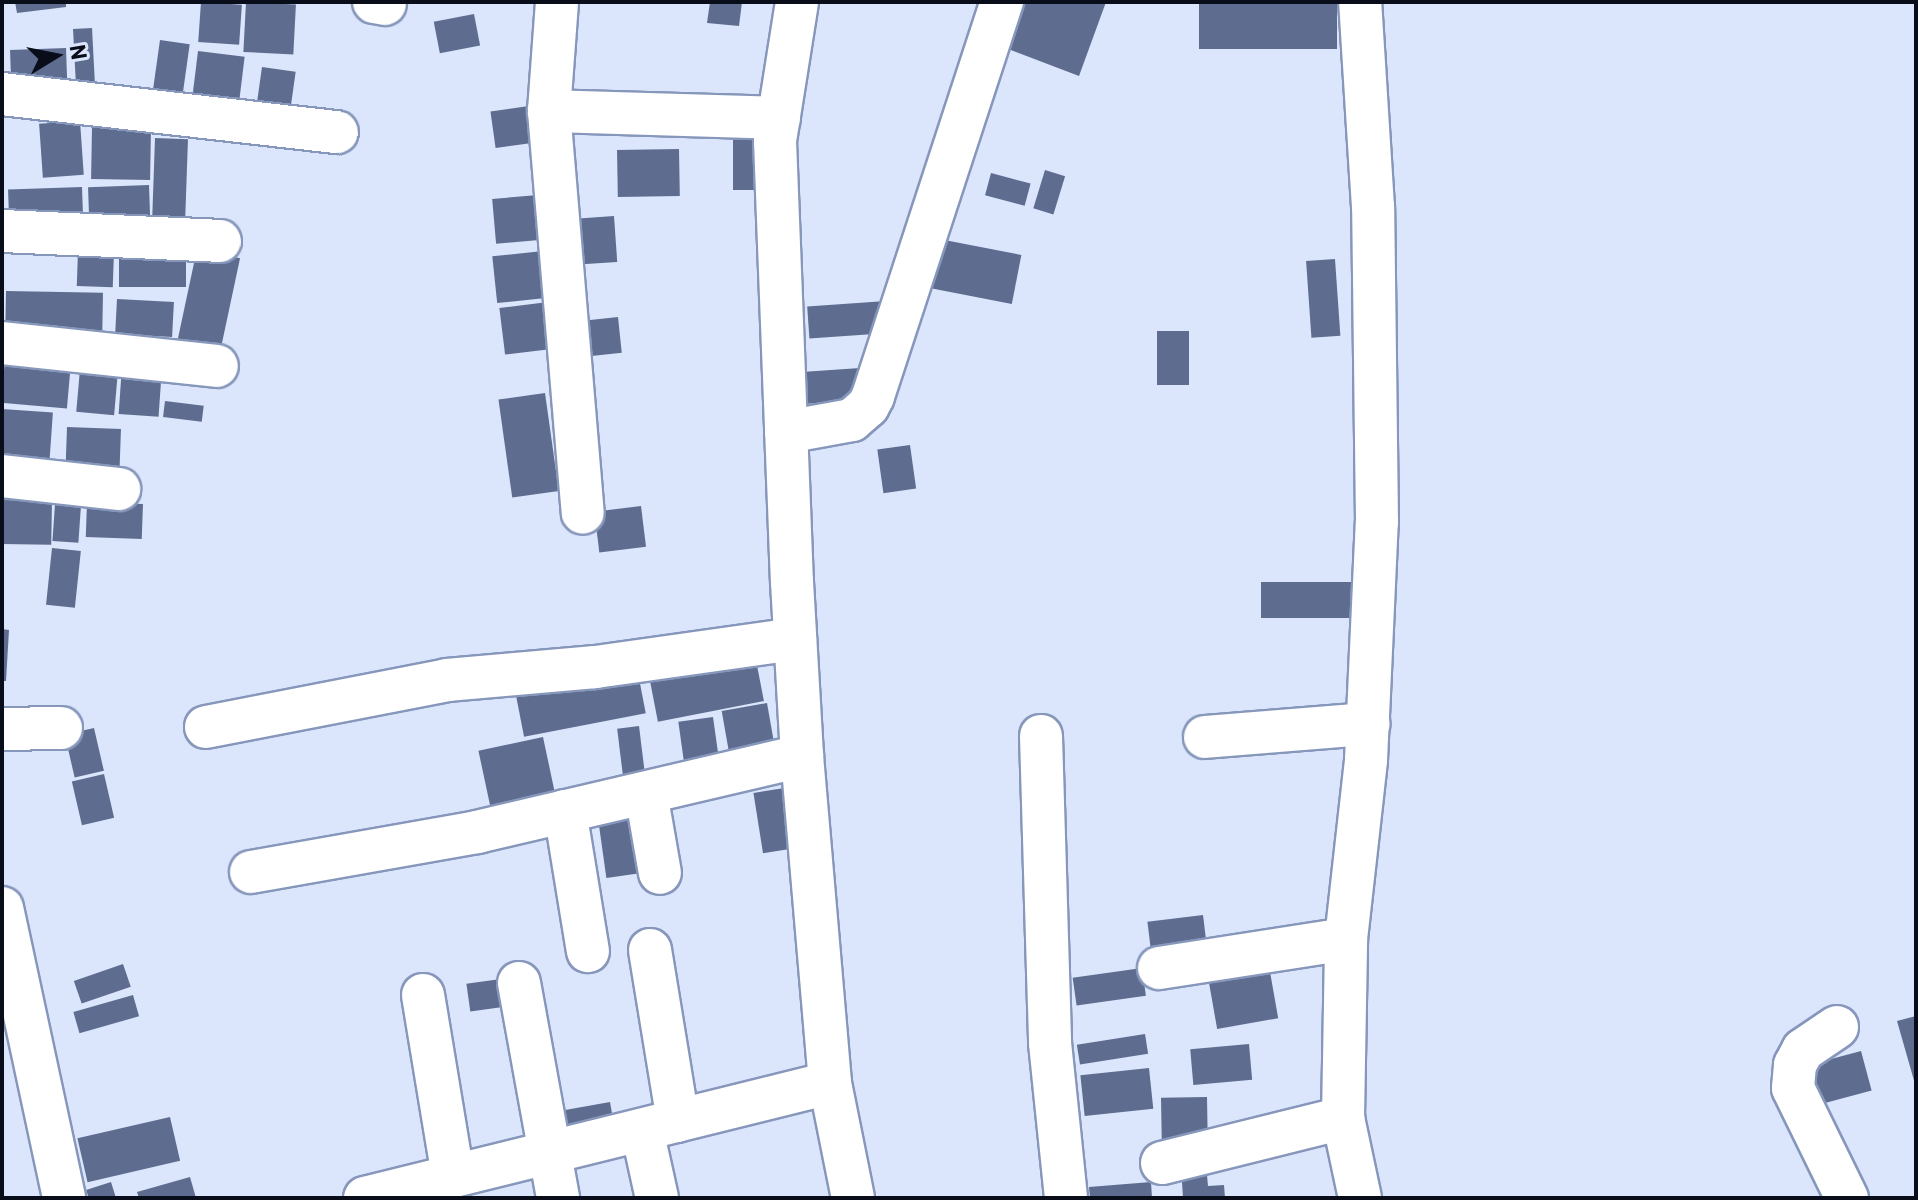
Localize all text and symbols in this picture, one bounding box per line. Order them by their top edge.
north arrow [16,16,96,96]
text: N [66,42,94,61]

